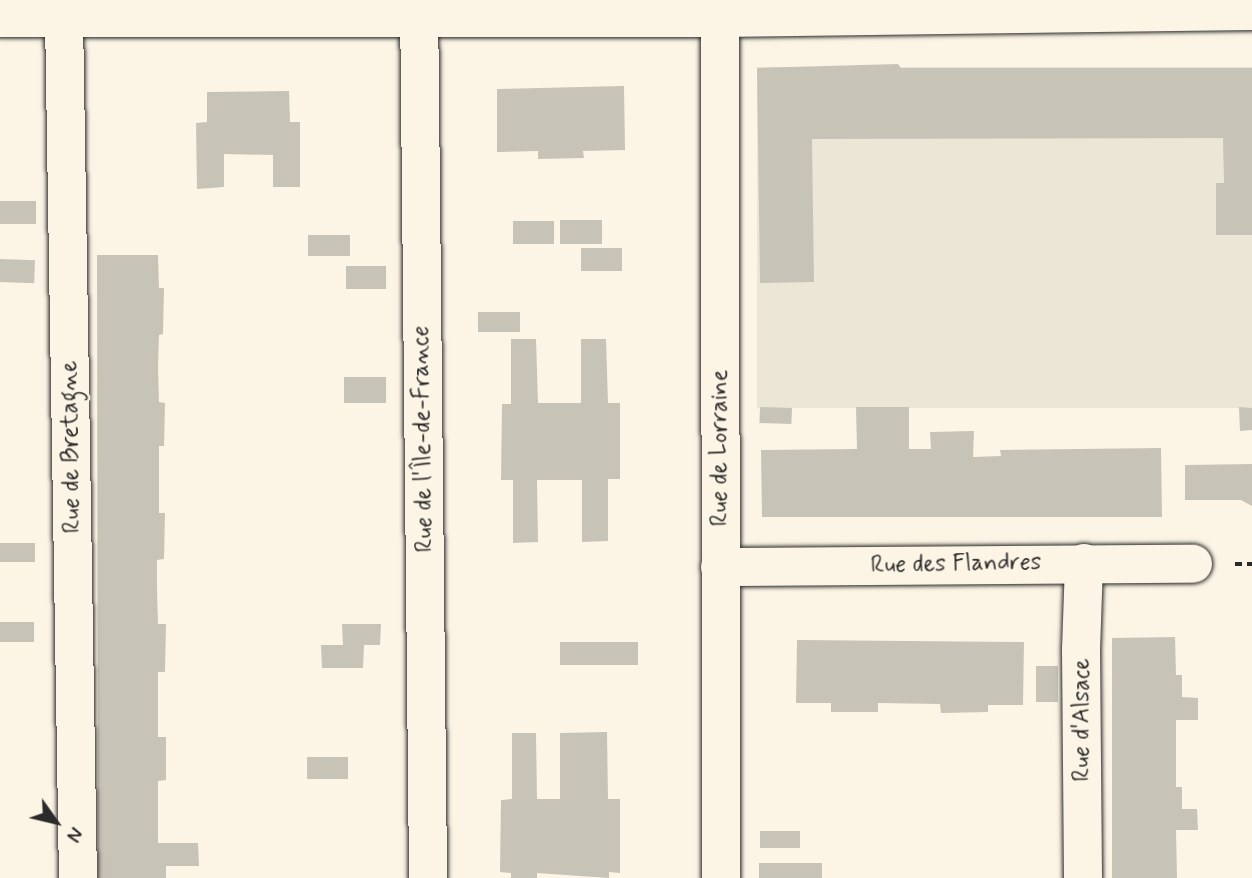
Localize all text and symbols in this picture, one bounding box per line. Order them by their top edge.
street label: Rue de l'Île-de-France [407,325,439,553]
street label: Rue de Bretagne [55,365,87,529]
street label: Rue de Lorraine [706,369,734,527]
street label: Rue des Flandres [869,548,1043,580]
street label: Rue d'Alsace [1068,658,1096,782]
north arrow [21,787,91,857]
text: N [60,822,88,846]

